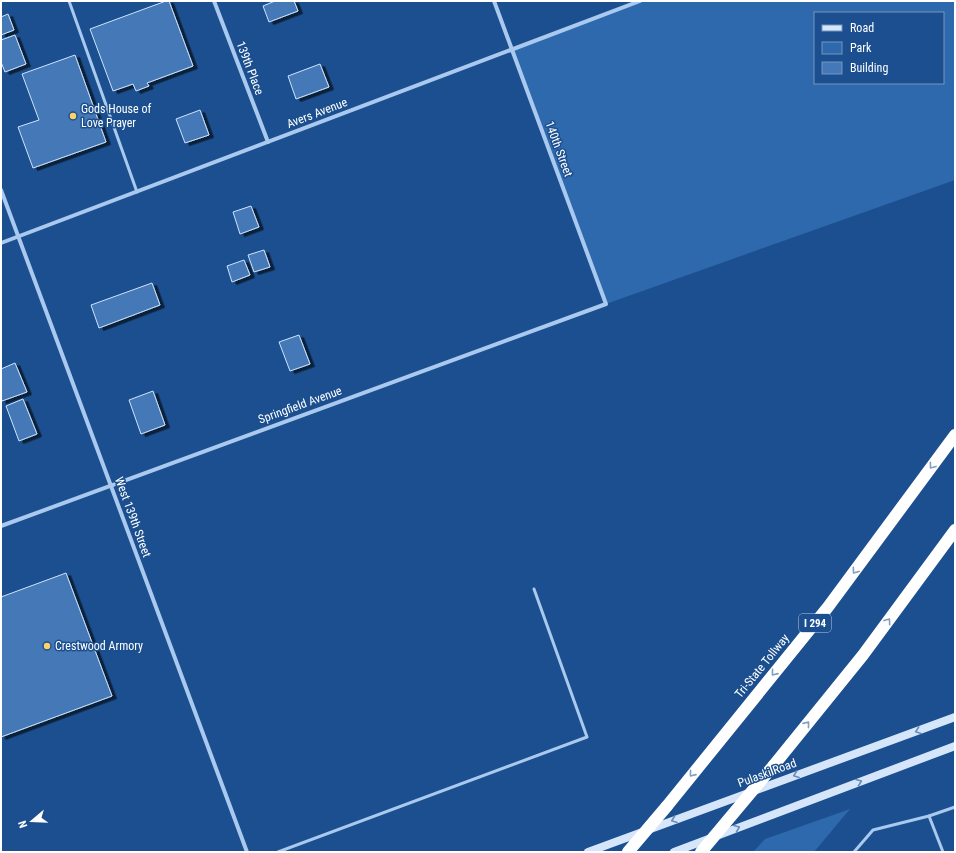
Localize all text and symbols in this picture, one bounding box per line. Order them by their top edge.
legend [814,12,944,84]
text: Road [850,21,874,35]
street label: 139th Place [233,39,267,97]
text: Park [850,41,872,55]
text: Building [850,61,888,75]
street label: Avers Avenue [285,95,350,131]
place label: Gods House of Love Prayer [81,102,151,130]
marker: Gods House of Love Prayer [68,111,78,121]
street label: 140th Street [543,119,576,179]
street label: Springfield Avenue [256,383,344,427]
one-way arrow [929,462,937,469]
street label: West 139th Street [112,475,154,559]
one-way arrow [853,566,860,573]
road number: I 294 [799,614,831,632]
one-way arrow [883,619,890,626]
street label: Tri-State Tollway [732,631,792,701]
place label: Crestwood Armory [55,639,143,653]
marker: Crestwood Armory [42,641,52,651]
one-way arrow [772,668,779,676]
one-way arrow [803,721,810,728]
one-way arrow [915,726,922,734]
street label: Pulaski Road [736,756,798,790]
one-way arrow [690,769,697,776]
one-way arrow [793,771,800,779]
one-way arrow [855,779,862,787]
north arrow [12,801,52,841]
one-way arrow [671,816,678,824]
text: N [16,819,30,829]
one-way arrow [734,825,741,833]

